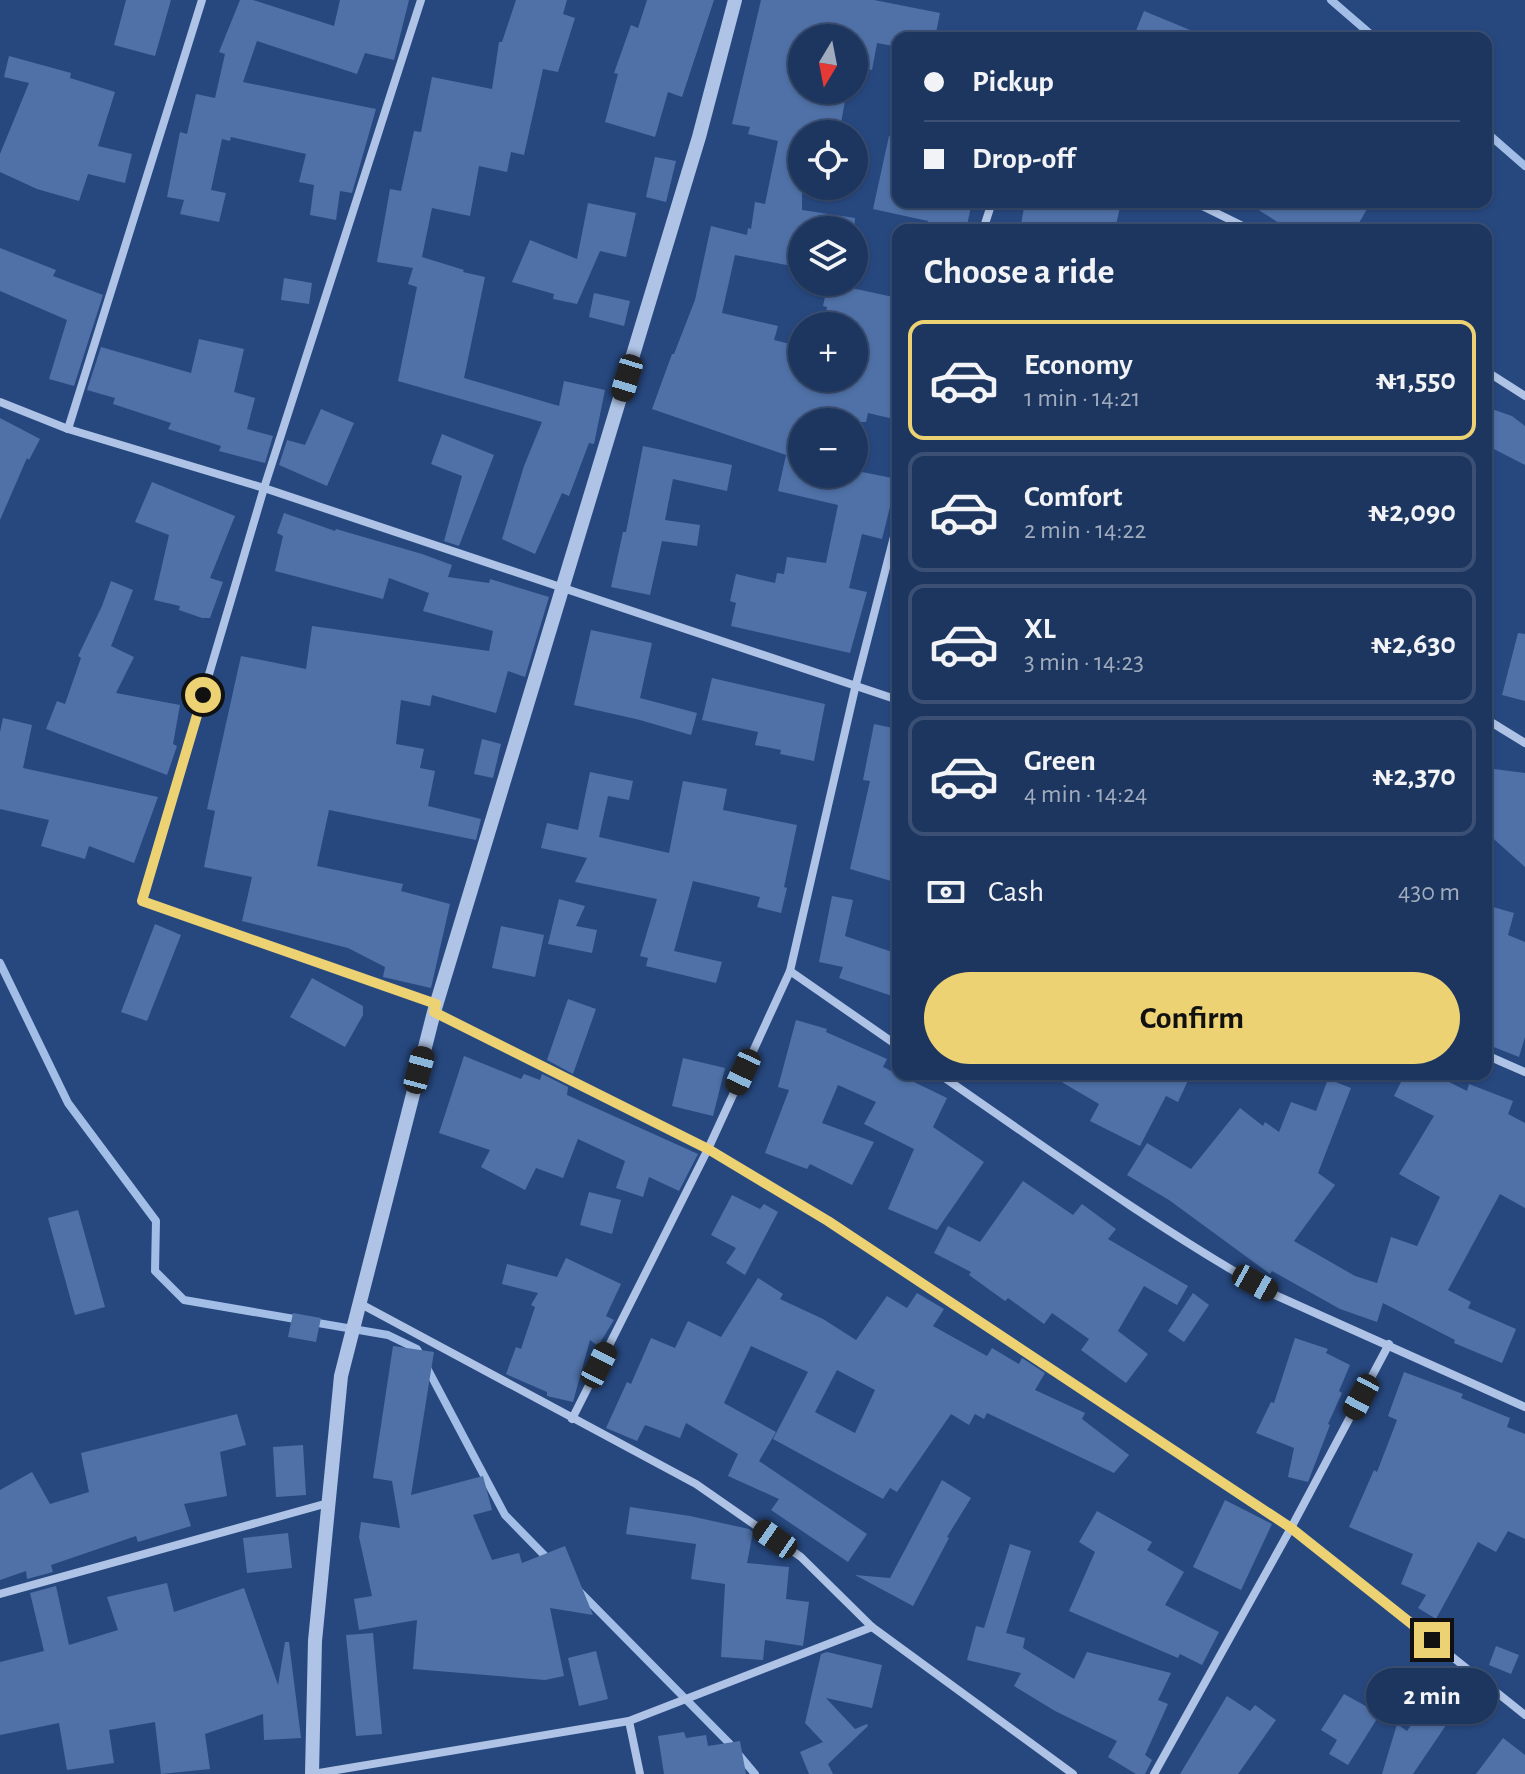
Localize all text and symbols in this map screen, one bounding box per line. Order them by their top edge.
north arrow [788,24,868,104]
map controls [788,24,868,488]
text: Pickup [972,67,1054,97]
button: locate [788,120,868,200]
text: Drop-off [972,144,1075,174]
button: layers [788,216,868,296]
text: Choose a ride [924,254,1114,290]
button: + [788,312,868,392]
icon: car [928,344,1000,416]
text: Economy [1024,350,1133,380]
car [609,352,645,404]
text: ₦1,550 [1376,365,1456,395]
text: 1 min · 14:21 [1024,385,1140,411]
button: − [788,408,868,488]
icon: car [928,476,1000,548]
text: Comfort [1024,482,1123,512]
text: ₦2,090 [1368,497,1456,527]
text: 2 min · 14:22 [1024,517,1146,543]
icon: car [928,608,1000,680]
text: XL [1024,614,1056,644]
text: ₦2,630 [1371,629,1456,659]
text: 3 min · 14:23 [1024,649,1144,675]
route start [185,677,221,713]
icon: car [928,740,1000,812]
text: Green [1024,746,1096,776]
text: ₦2,370 [1372,761,1456,791]
text: 4 min · 14:24 [1024,781,1148,807]
icon: cash [924,870,968,914]
text: Cash [988,877,1044,907]
text: 430 m [1398,879,1460,905]
button: Confirm [924,972,1460,1064]
car [401,1044,437,1096]
car [722,1045,764,1099]
car [1228,1261,1282,1305]
car [577,1338,621,1392]
car [1339,1370,1383,1424]
car [748,1515,802,1563]
route end [1414,1622,1450,1658]
callout: 2 min [1366,1668,1498,1724]
text: 2 min [1403,1683,1461,1709]

